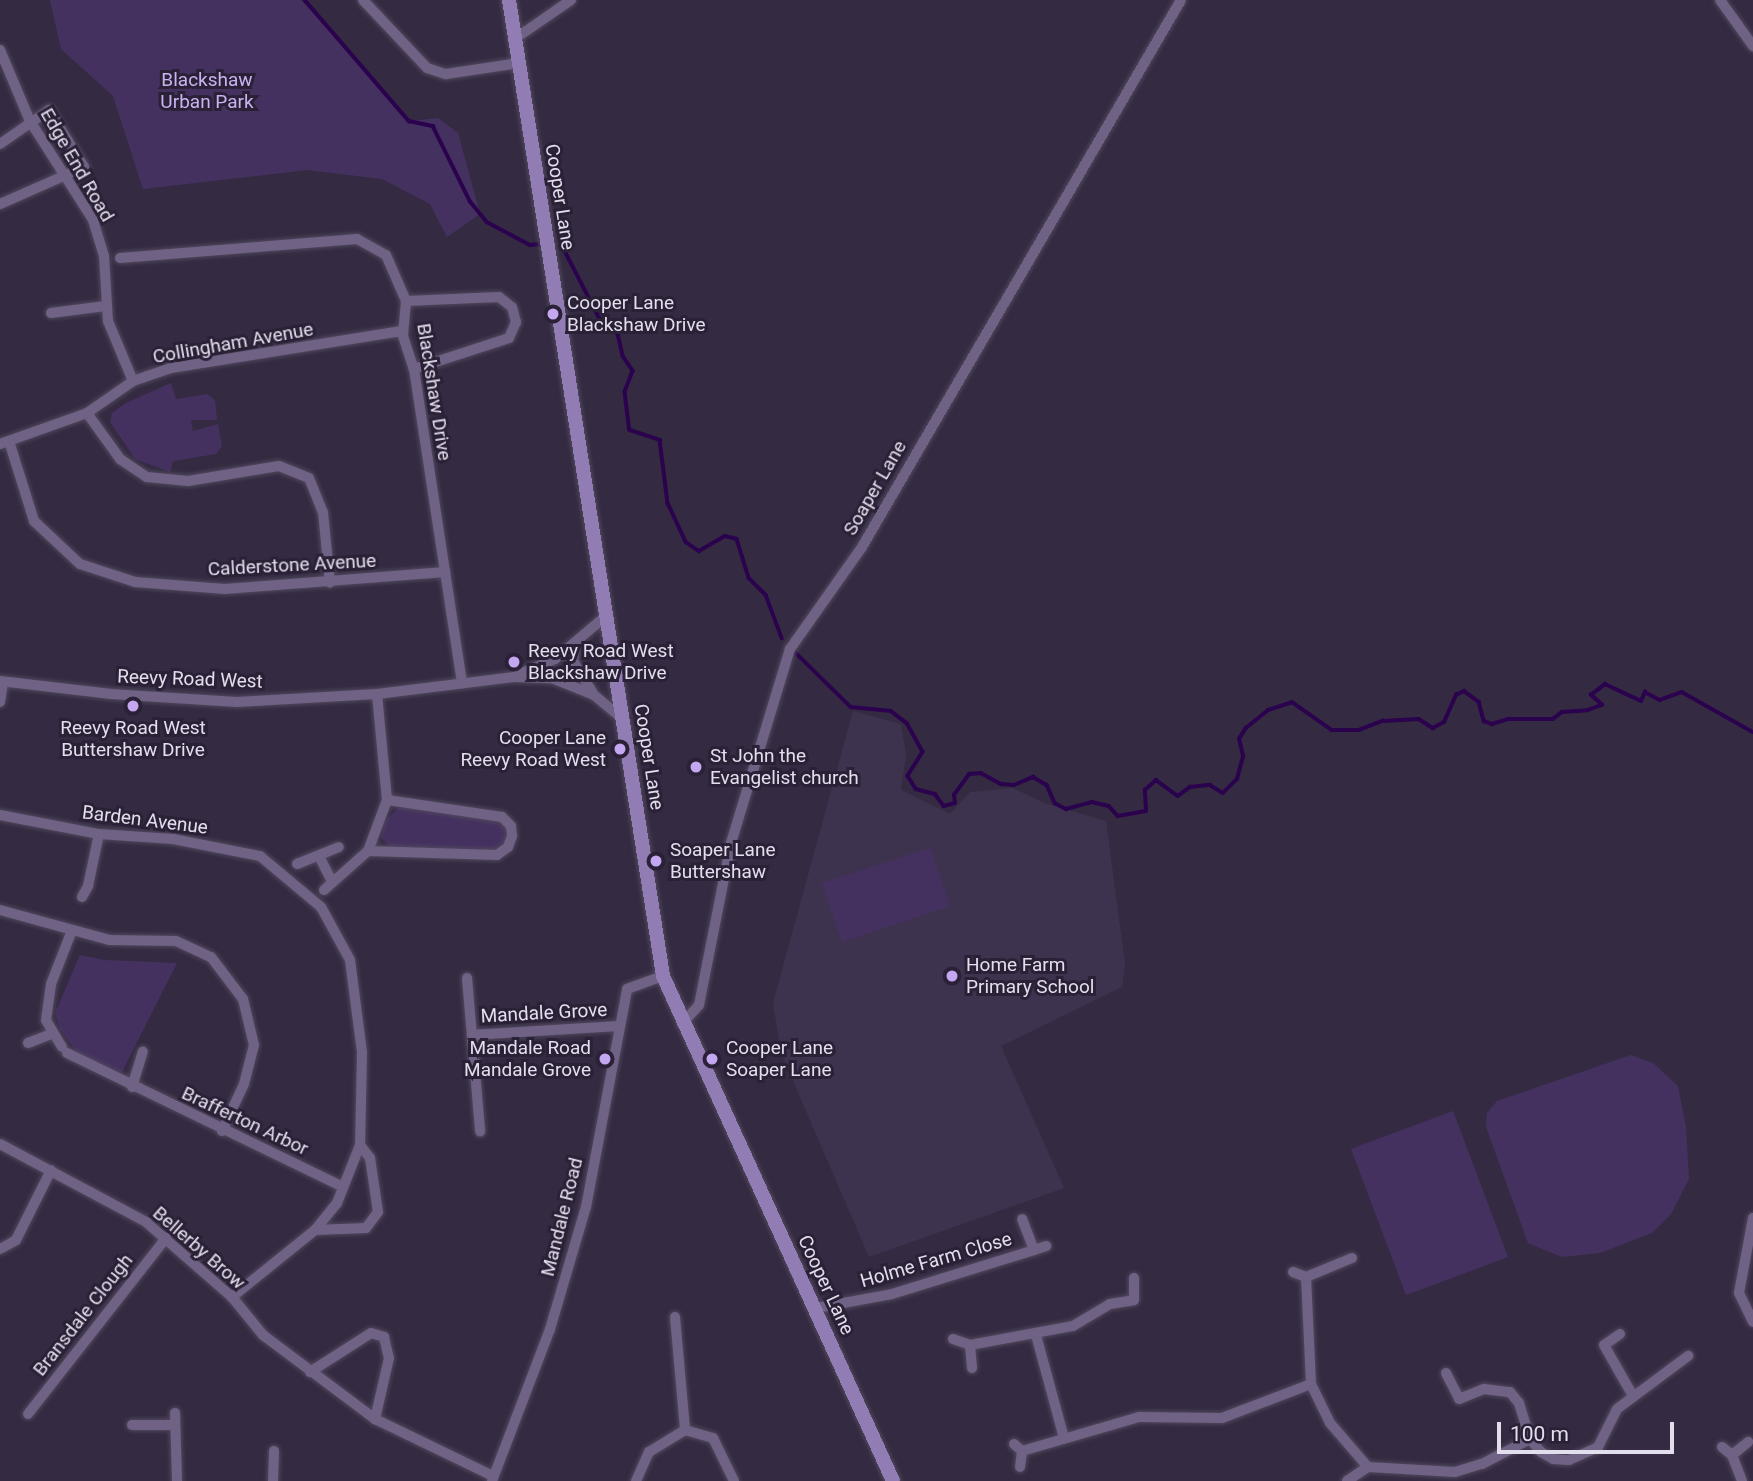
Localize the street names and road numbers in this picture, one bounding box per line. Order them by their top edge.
street label: Edge End Road [35,104,119,226]
street label: Cooper Lane [540,142,580,252]
street label: Collingham Avenue [151,318,315,368]
street label: Blackshaw Drive [412,322,456,462]
street label: Soaper Lane [839,437,911,539]
street label: Calderstone Avenue [207,549,377,581]
street label: Reevy Road West [117,665,263,693]
street label: Cooper Lane [629,702,669,812]
street label: Barden Avenue [81,801,209,839]
street label: Mandale Grove [480,998,608,1028]
street label: Brafferton Arbor [178,1082,312,1160]
street label: Mandale Road [536,1155,588,1279]
street label: Bellerby Brow [148,1202,250,1294]
street label: Holme Farm Close [858,1227,1014,1293]
street label: Cooper Lane [793,1232,859,1338]
street label: Bransdale Clough [28,1249,138,1381]

